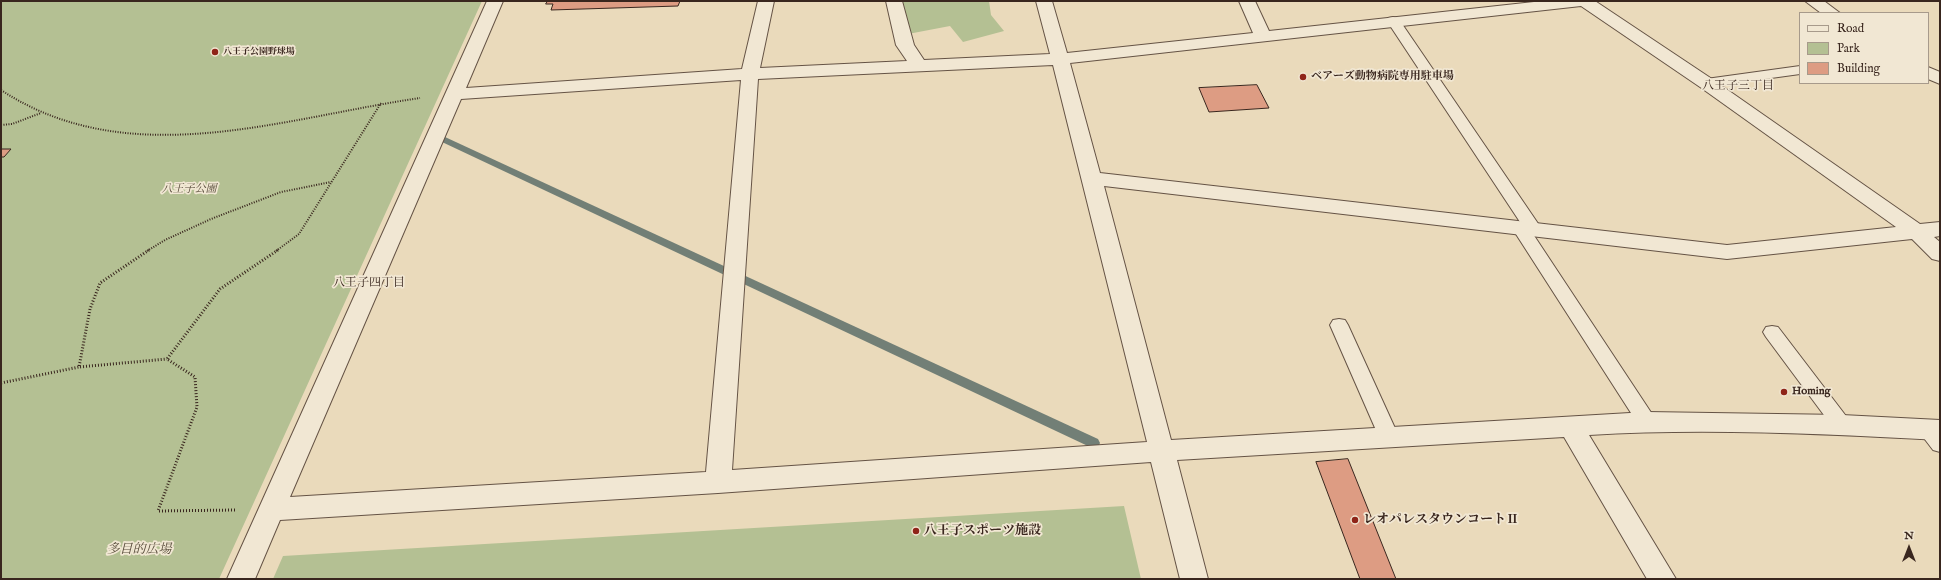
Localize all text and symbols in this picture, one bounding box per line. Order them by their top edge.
legend [1799,12,1929,84]
text: Road [1837,21,1864,36]
text: Park [1837,41,1860,56]
marker: 八王子公園野球場 [210,47,220,57]
place label: 八王子公園野球場 [223,47,295,57]
text: Building [1837,61,1880,76]
place label: ベアーズ動物病院専用駐車場 [1311,70,1454,84]
marker: ベアーズ動物病院専用駐車場 [1298,72,1308,82]
district label: 八王子三丁目 [1702,80,1774,94]
park label: 八王子公園 [162,183,216,197]
district label: 八王子四丁目 [333,277,405,291]
place label: Homing [1792,385,1830,399]
marker: Homing [1779,387,1789,397]
place label: レオパレスタウンコートⅡ [1363,512,1519,528]
marker: レオパレスタウンコートⅡ [1350,515,1360,525]
place label: 八王子スポーツ施設 [924,523,1041,539]
marker: 八王子スポーツ施設 [911,526,921,536]
north arrow [1889,528,1929,568]
text: N [1904,529,1914,543]
park label: 多目的広場 [107,542,171,558]

